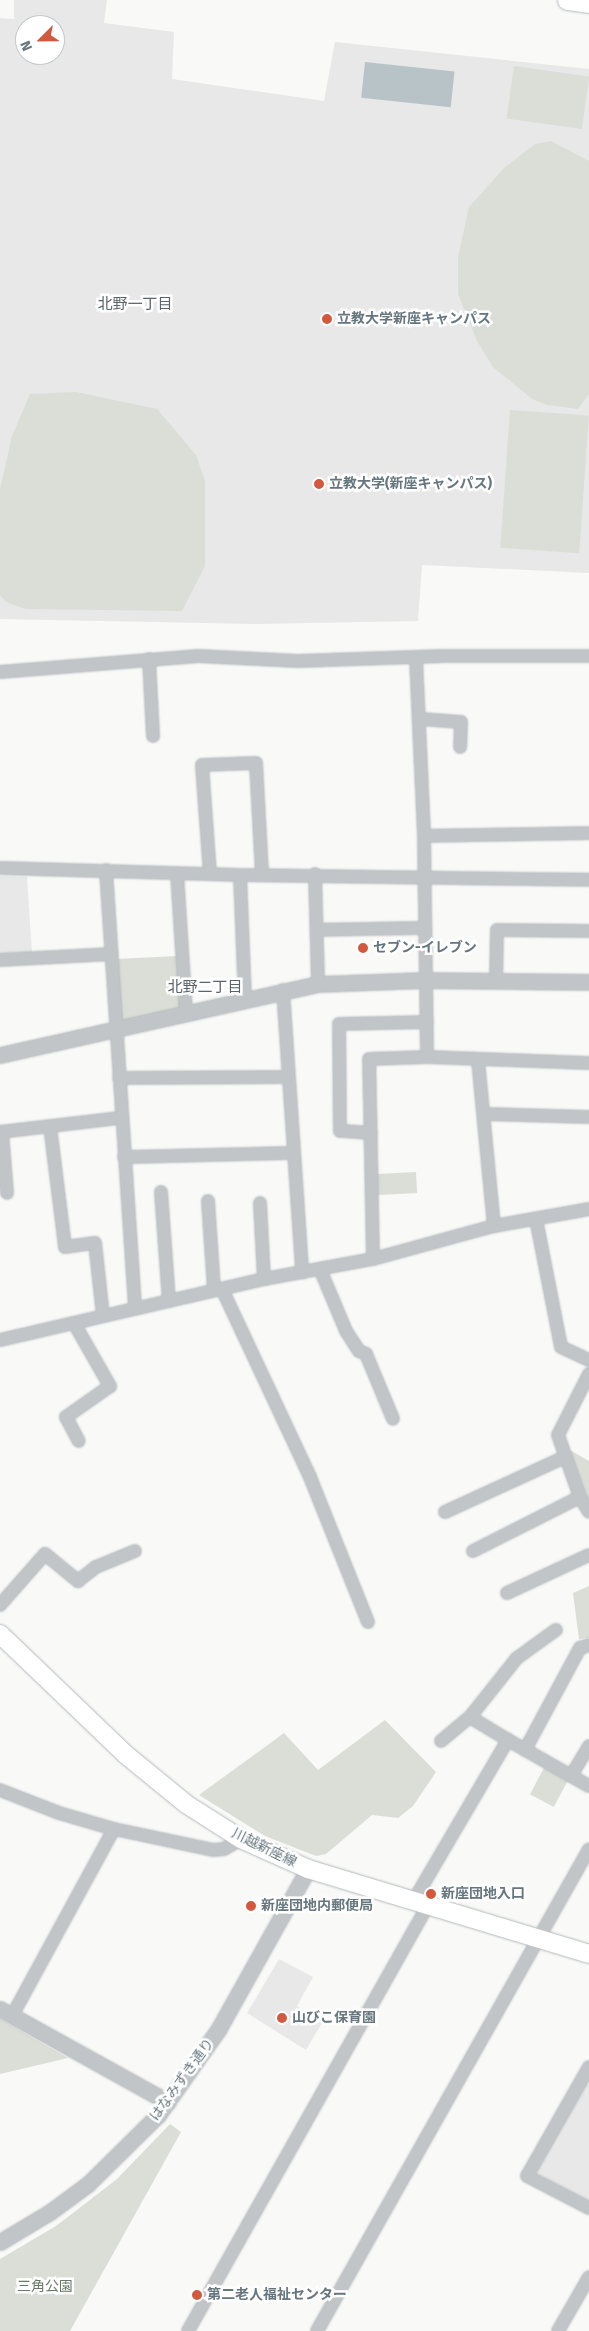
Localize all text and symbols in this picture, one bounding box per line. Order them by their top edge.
north arrow [15,15,65,65]
text: N [17,38,36,53]
district label: 北野一丁目 [98,296,172,314]
place label: 立教大学新座キャンパス [337,311,491,327]
marker: 立教大学新座キャンパス [321,313,333,325]
place label: 立教大学(新座キャンパス) [329,476,492,492]
marker: 立教大学(新座キャンパス) [313,478,325,490]
place label: セブン-イレブン [373,940,477,956]
marker: セブン-イレブン [357,942,369,954]
district label: 北野二丁目 [168,979,242,997]
street label: 川越新座線 [229,1825,299,1871]
place label: 新座団地入口 [441,1886,525,1902]
marker: 新座団地入口 [425,1888,437,1900]
place label: 新座団地内郵便局 [261,1898,373,1914]
marker: 新座団地内郵便局 [245,1900,257,1912]
place label: 山びこ保育園 [292,2010,376,2026]
marker: 山びこ保育園 [276,2012,288,2024]
street label: はなみずき通り [146,2035,218,2125]
park label: 三角公園 [17,2279,73,2295]
place label: 第二老人福祉センター [207,2287,347,2303]
marker: 第二老人福祉センター [191,2289,203,2301]

